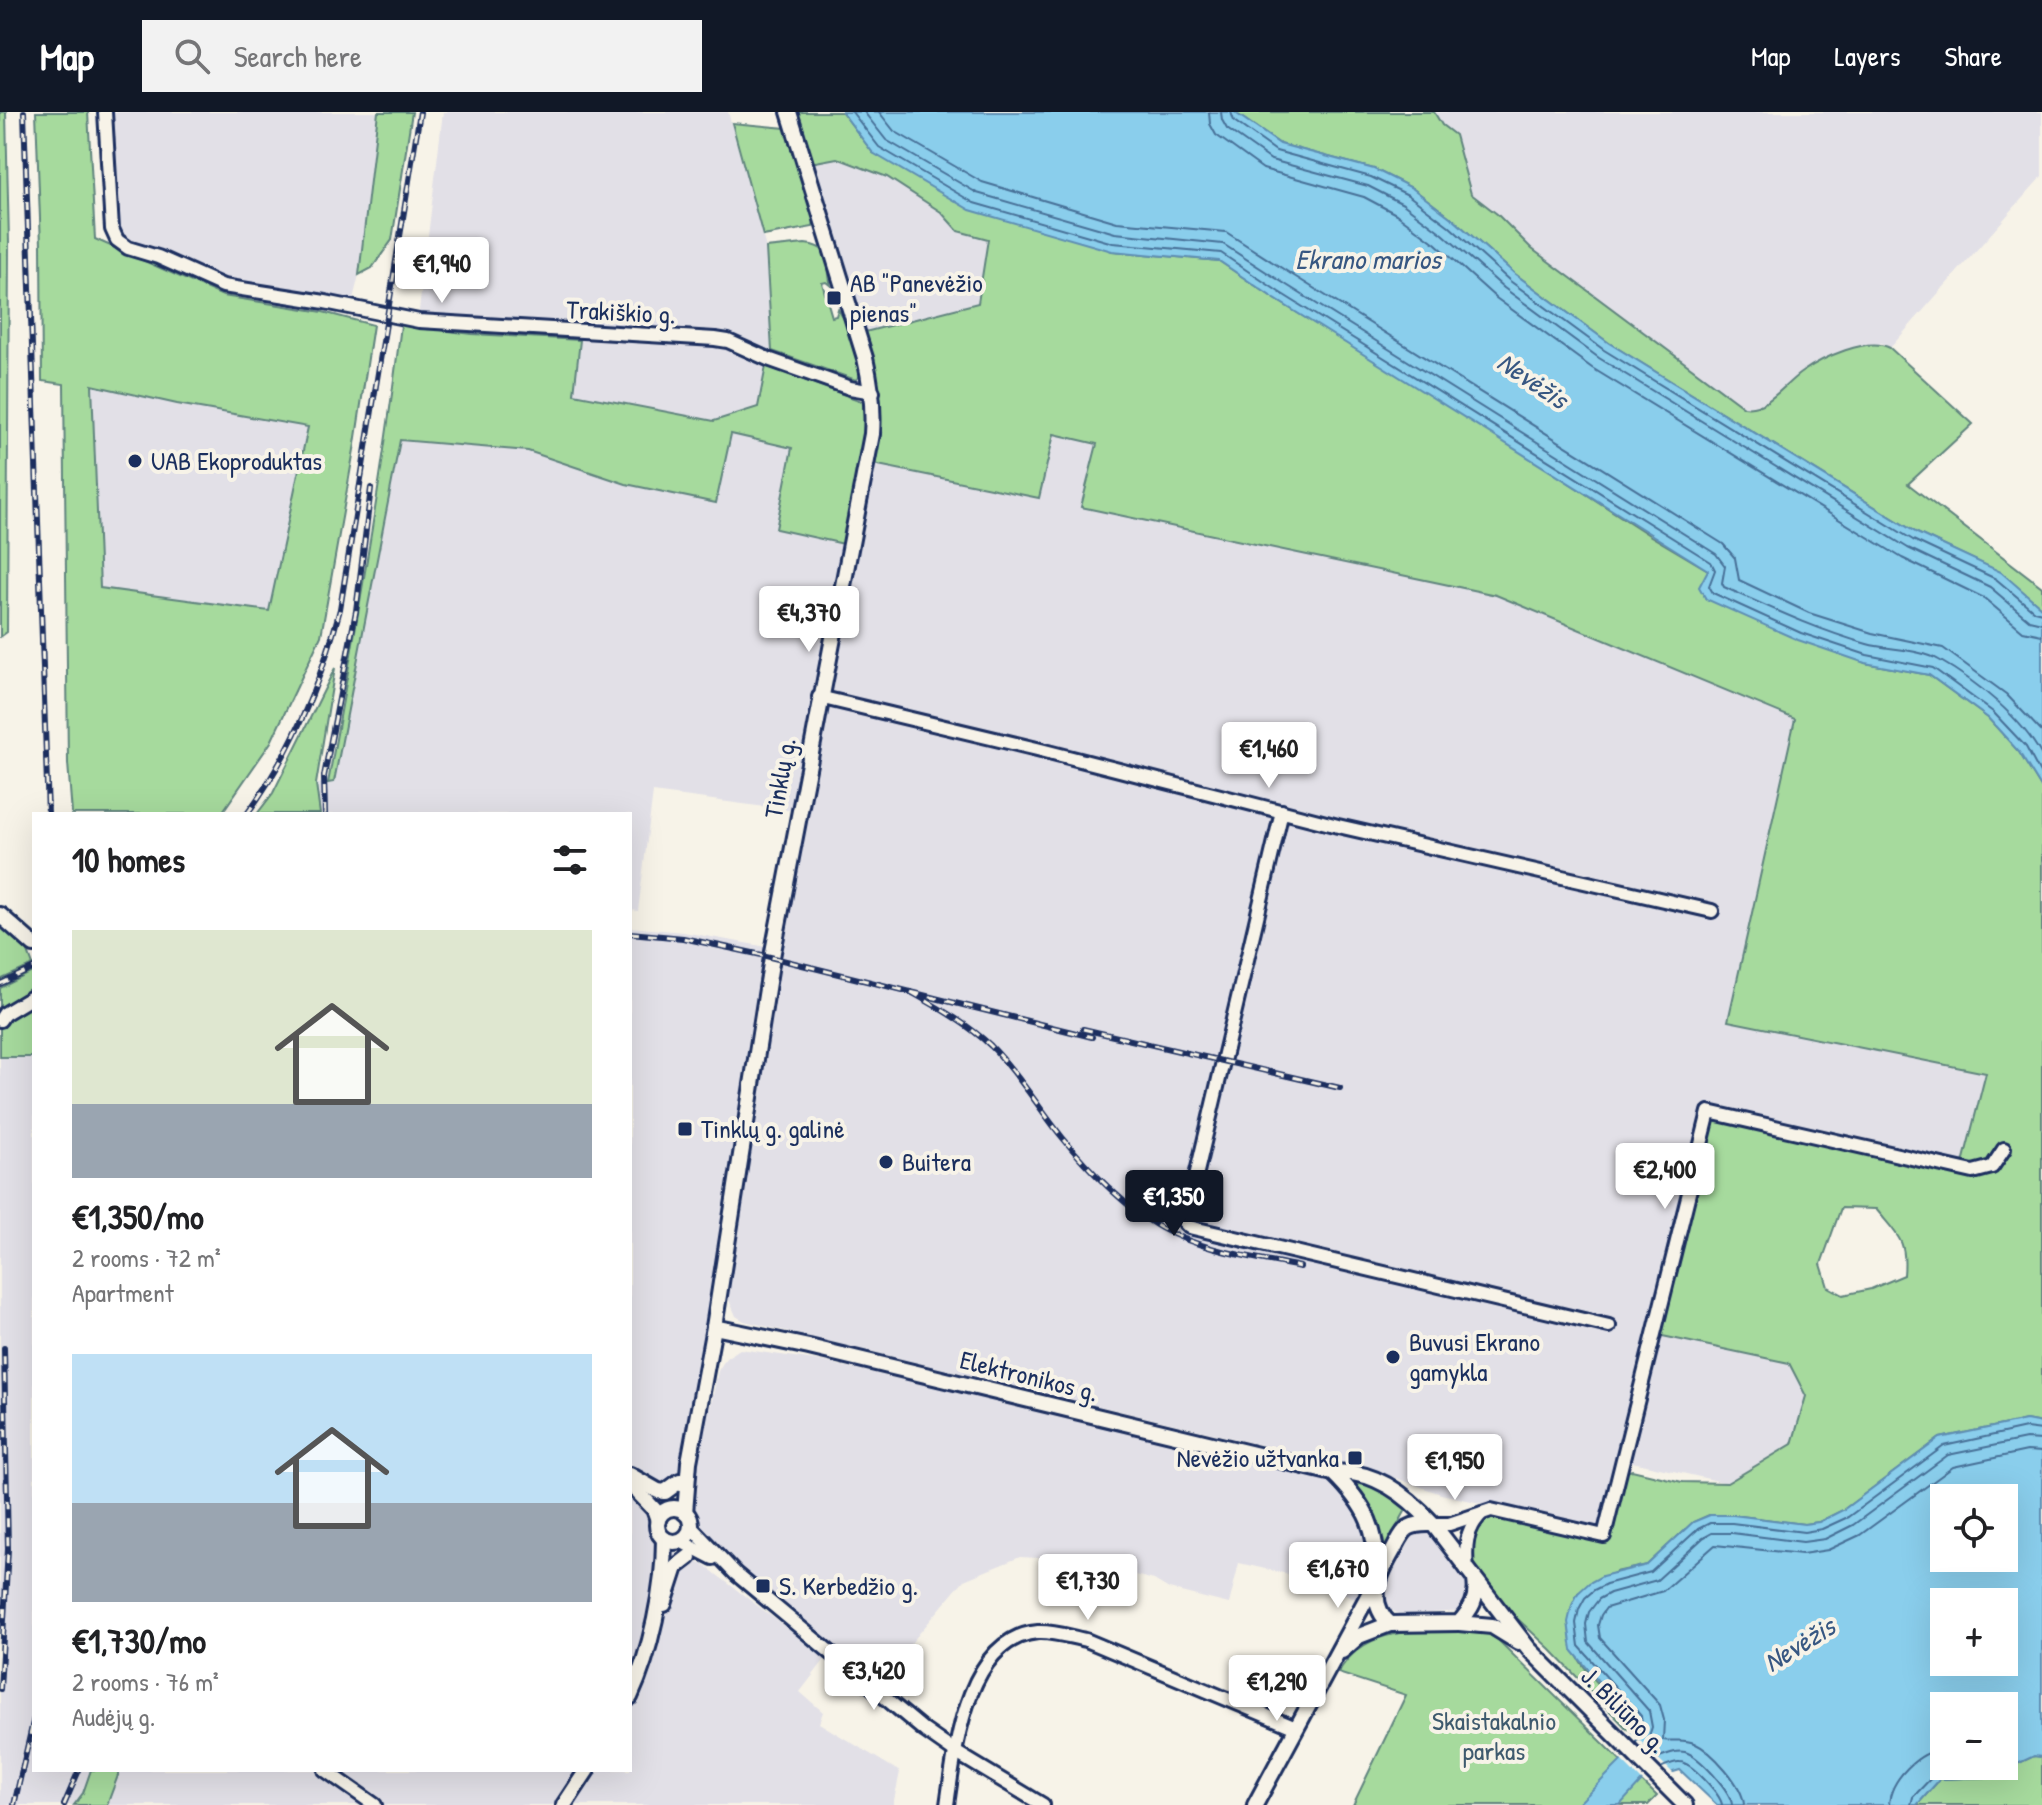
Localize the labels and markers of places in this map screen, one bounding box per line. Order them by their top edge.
pin: €1,940 [377,237,507,305]
place label: AB "Panevėžio pienas" [850,265,983,330]
marker: AB "Panevėžio pienas" [825,289,843,307]
place label: UAB Ekoproduktas [151,443,322,478]
marker: UAB Ekoproduktas [126,452,144,470]
pin: €4,370 [744,586,874,654]
pin: €1,460 [1204,722,1334,790]
place label: Tinklų g. galinė [701,1111,845,1146]
marker: Tinklų g. galinė [676,1120,694,1138]
pin: €2,400 [1600,1143,1730,1211]
place label: Buitera [902,1144,971,1179]
marker: Buitera [877,1153,895,1171]
pin: €1,350 [1109,1170,1239,1238]
place label: Buvusi Ekrano gamykla [1409,1324,1540,1389]
marker: Buvusi Ekrano gamykla [1384,1348,1402,1366]
pin: €1,950 [1390,1434,1520,1502]
place label: Nevėžio užtvanka [1177,1440,1339,1475]
marker: Nevėžio užtvanka [1346,1449,1364,1467]
pin: €1,670 [1273,1542,1403,1610]
pin: €1,730 [1023,1554,1153,1622]
place label: S. Kerbedžio g. [779,1568,918,1603]
marker: S. Kerbedžio g. [754,1577,772,1595]
pin: €3,420 [809,1644,939,1712]
pin: €1,290 [1212,1655,1342,1723]

